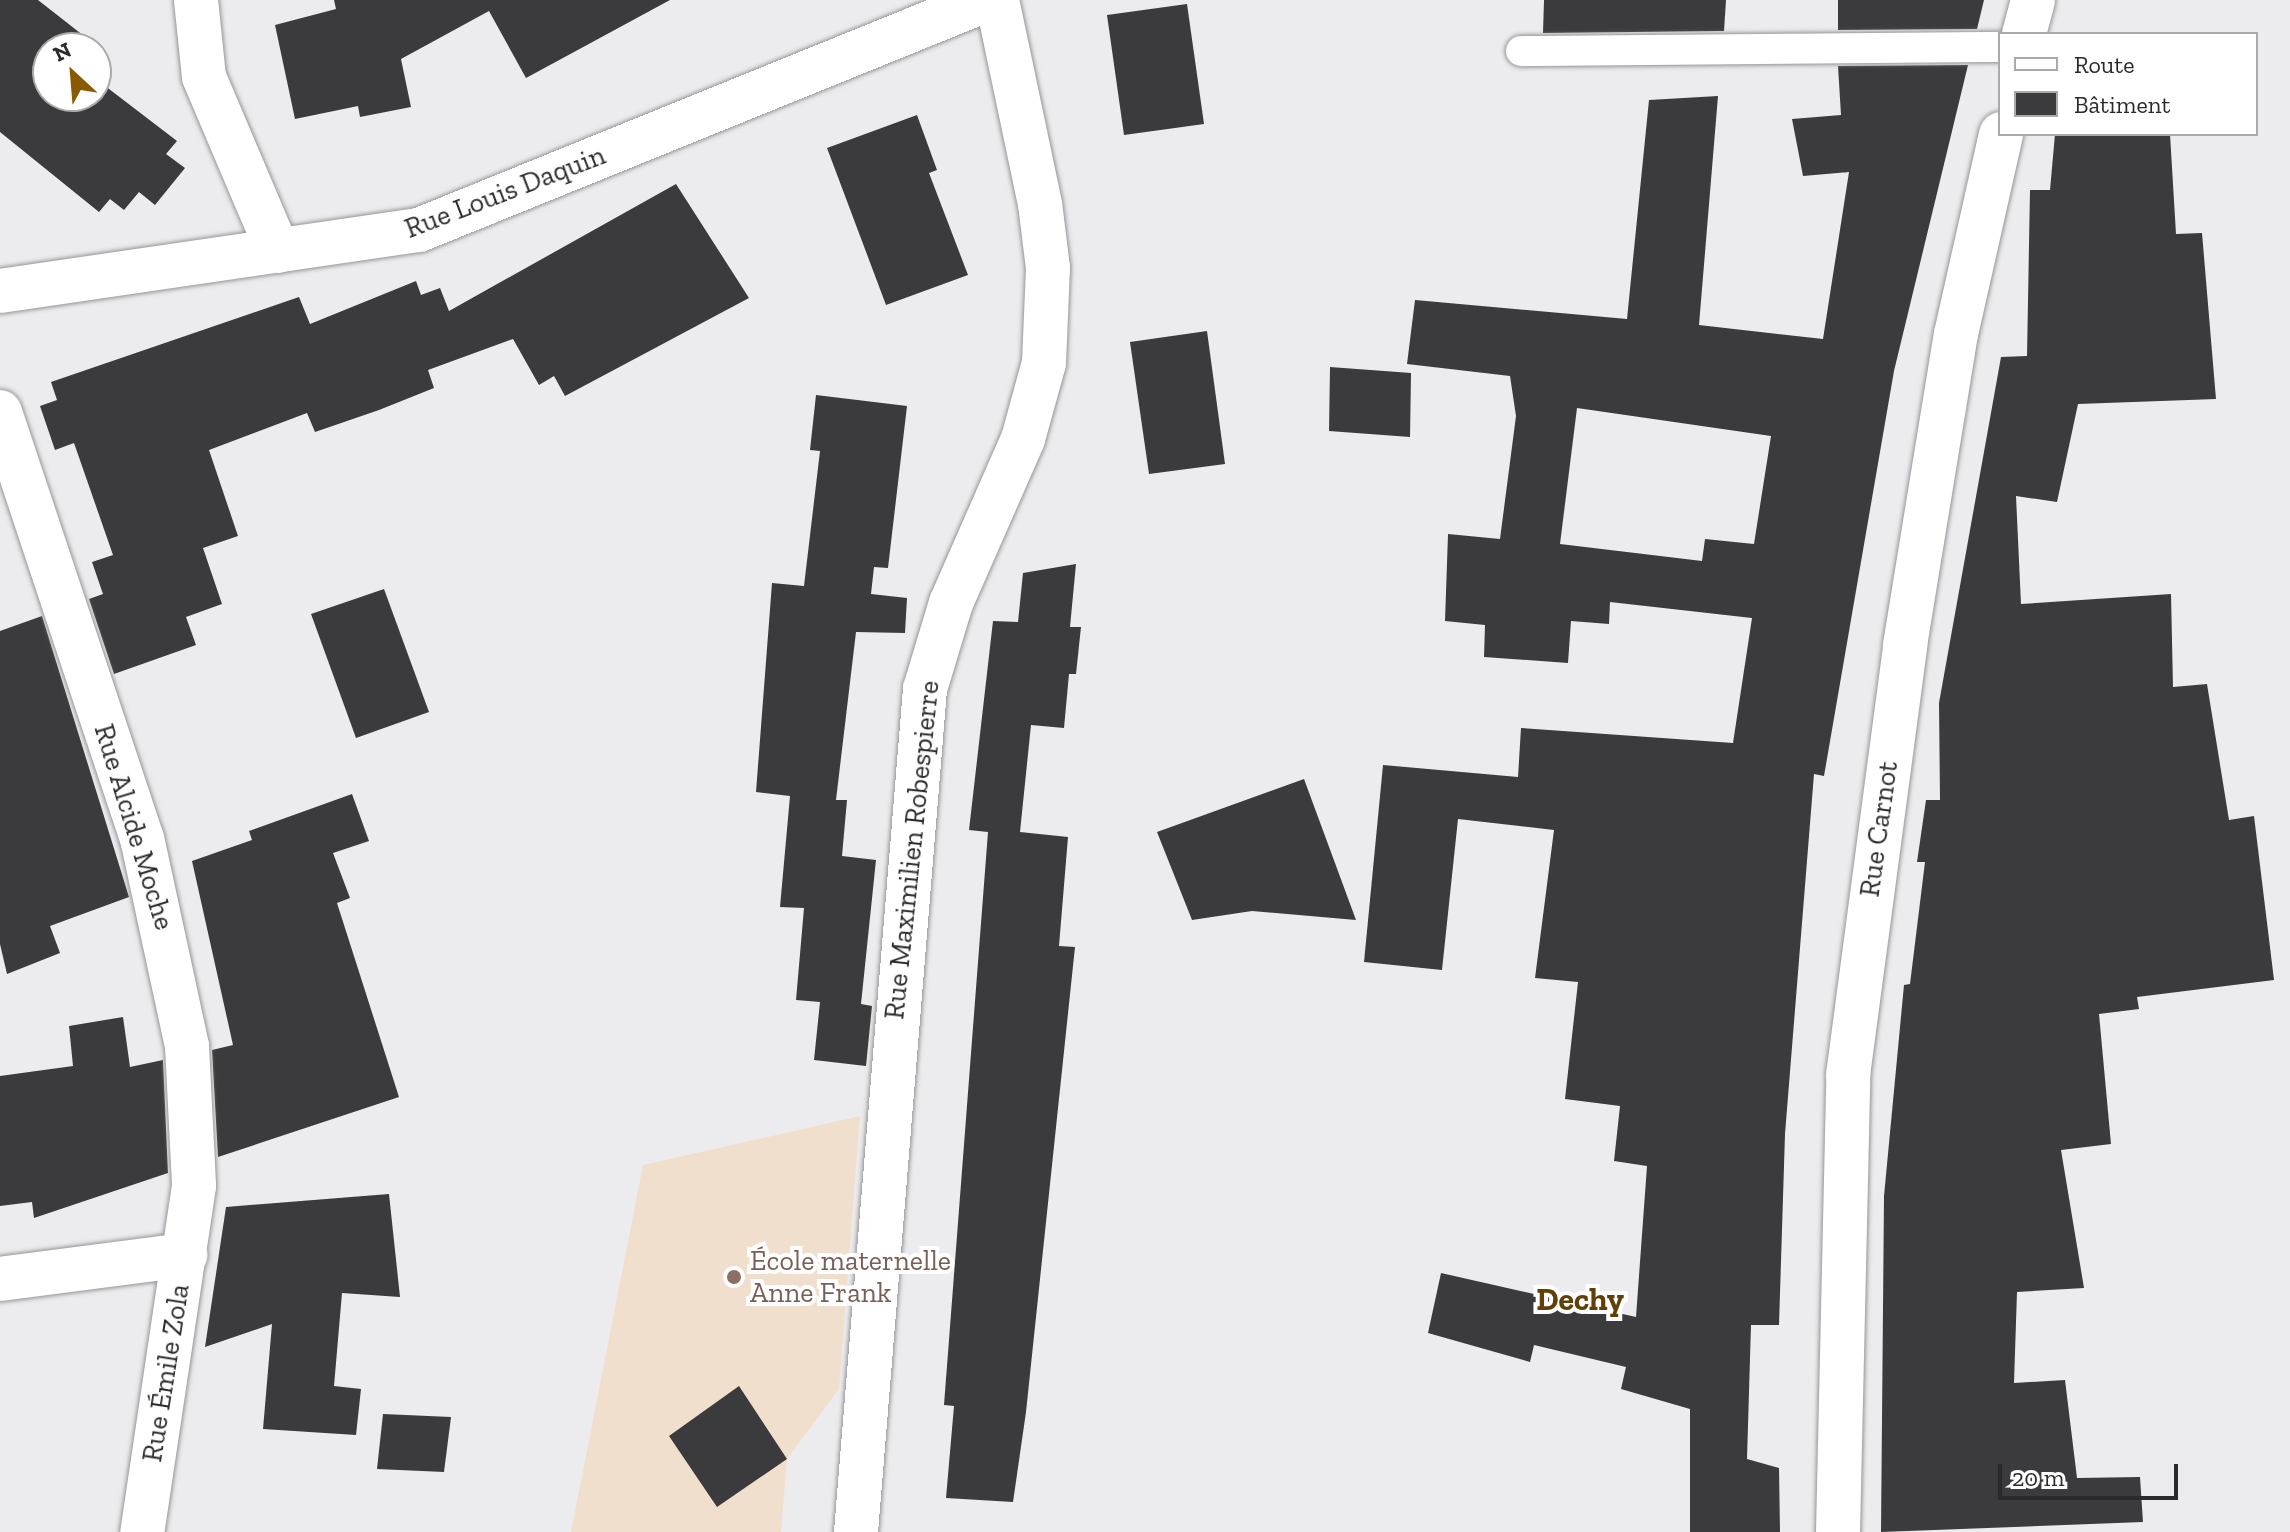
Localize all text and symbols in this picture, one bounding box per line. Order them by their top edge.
north arrow [32,32,112,112]
legend [1998,32,2258,136]
text: N [49,36,76,68]
text: Route [2074,50,2134,79]
text: Bâtiment [2074,90,2170,119]
street label: Rue Louis Daquin [400,138,610,246]
street label: Rue Maximilien Robespierre [878,679,946,1021]
street label: Rue Alcide Moche [87,720,181,934]
street label: Rue Carnot [1853,759,1905,899]
place label: École maternelle Anne Frank [750,1244,951,1310]
marker: École maternelle Anne Frank [725,1268,743,1286]
district label: Dechy [1536,1280,1624,1318]
street label: Rue Émile Zola [135,1282,197,1464]
scale bar [2002,1448,2182,1498]
text: 20 m [2012,1463,2064,1492]

